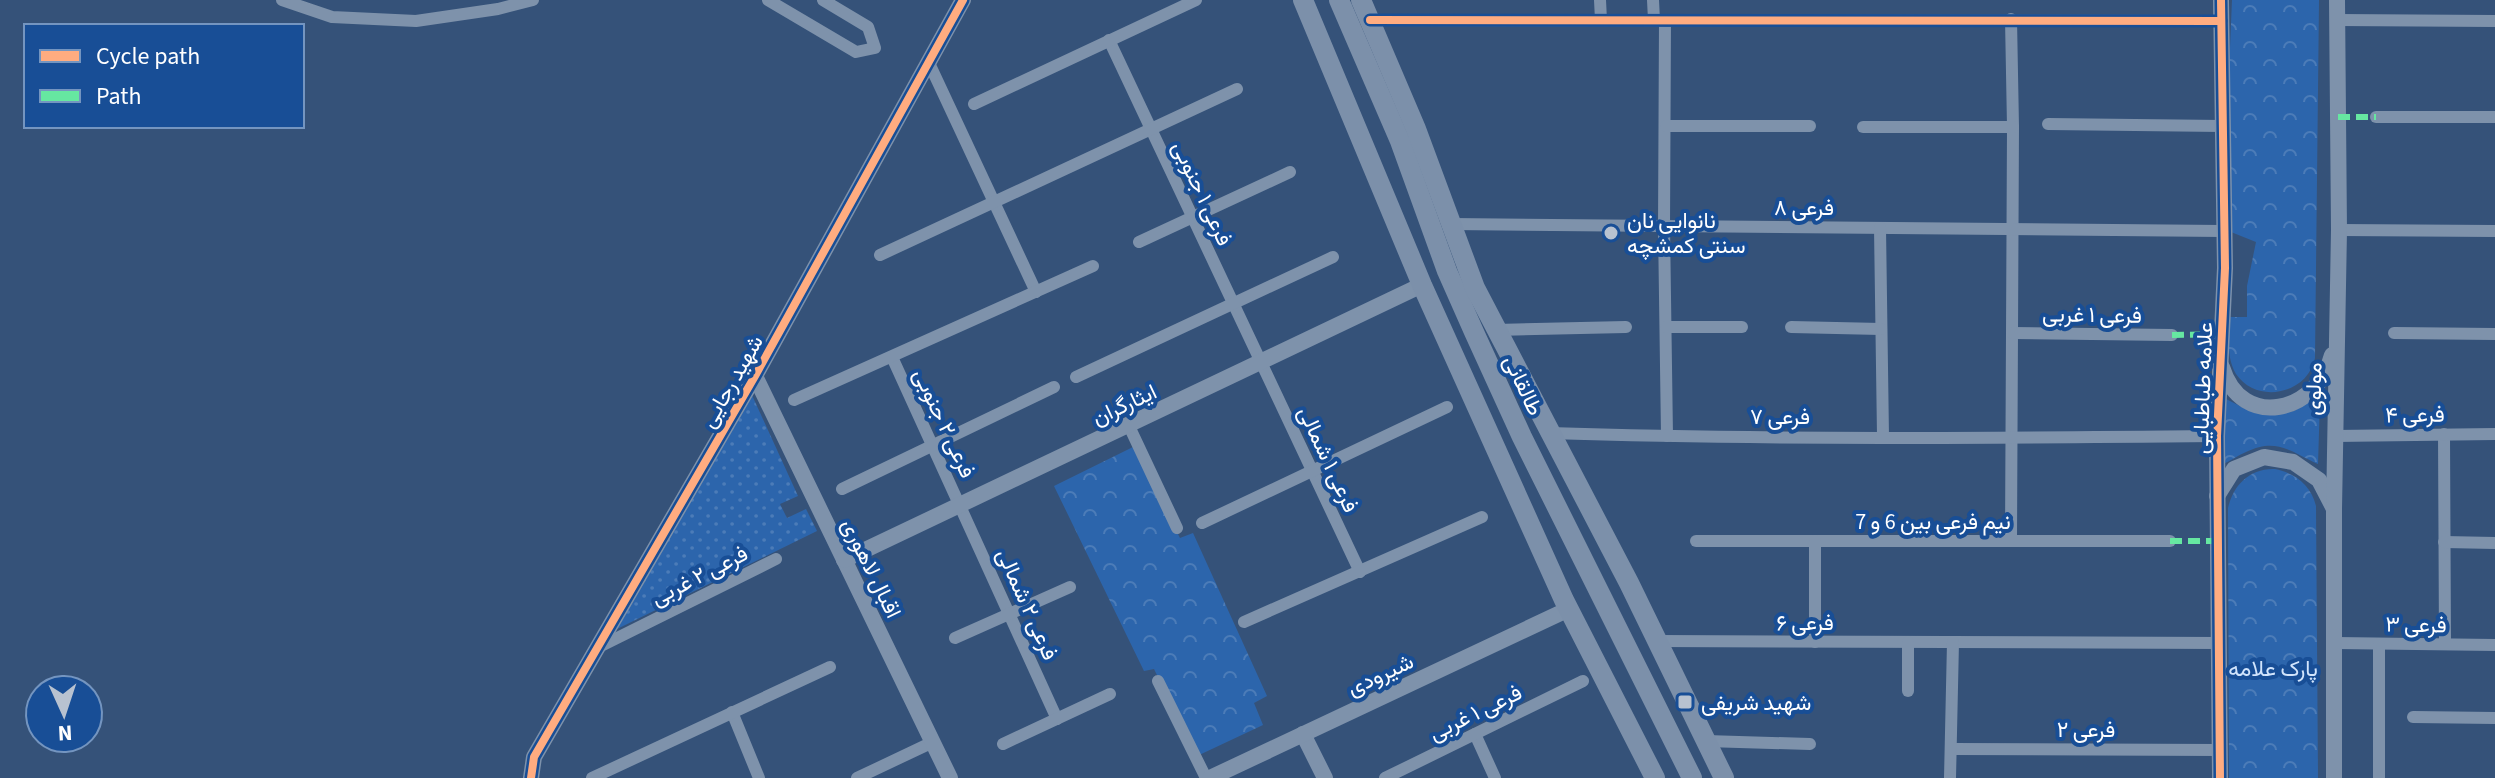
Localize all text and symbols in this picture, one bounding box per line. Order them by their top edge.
legend [24,24,304,128]
text: Cycle path [96,39,200,74]
text: Path [96,79,142,114]
street label: فرعی ۱ جنوبی [1164,136,1240,251]
street label: فرعی ۸ [1774,192,1834,224]
place label: نانوایی نان سنتی کمشچه [1627,205,1746,262]
marker: نانوایی نان سنتی کمشچه [1602,224,1620,242]
street label: فرعی ۱ غربی [2042,298,2142,332]
street label: علامه طباطبایی [2185,322,2221,454]
street label: شهید رجایی [692,329,771,434]
street label: طالقانی [1495,350,1551,421]
street label: مولوی [2298,362,2330,416]
street label: فرعی ۲ جنوبی [905,363,983,484]
street label: ایثارگران [1087,376,1162,434]
street label: فرعی ۴ [2385,398,2445,432]
street label: فرعی ۱ شمالی [1289,401,1367,518]
street label: فرعی ۷ [1750,401,1810,433]
street label: نیم فرعی بین 6 و 7 [1855,506,2011,538]
street label: اقبال لاهوری [833,513,909,624]
street label: فرعی ۲ غربی [645,538,754,614]
street label: فرعی ۲ شمالی [988,543,1066,665]
street label: فرعی ۶ [1776,607,1834,639]
street label: فرعی ۳ [2385,608,2447,642]
street label: شیرودی [1342,646,1419,704]
park label: پارک علامه [2228,653,2318,685]
north arrow [24,674,104,754]
street label: فرعی ۱ غربی [1423,677,1527,749]
place label: شهید شریفی [1701,687,1811,719]
marker: شهید شریفی [1676,693,1694,711]
street label: فرعی ۲ [2057,714,2115,746]
text: N [57,717,73,749]

